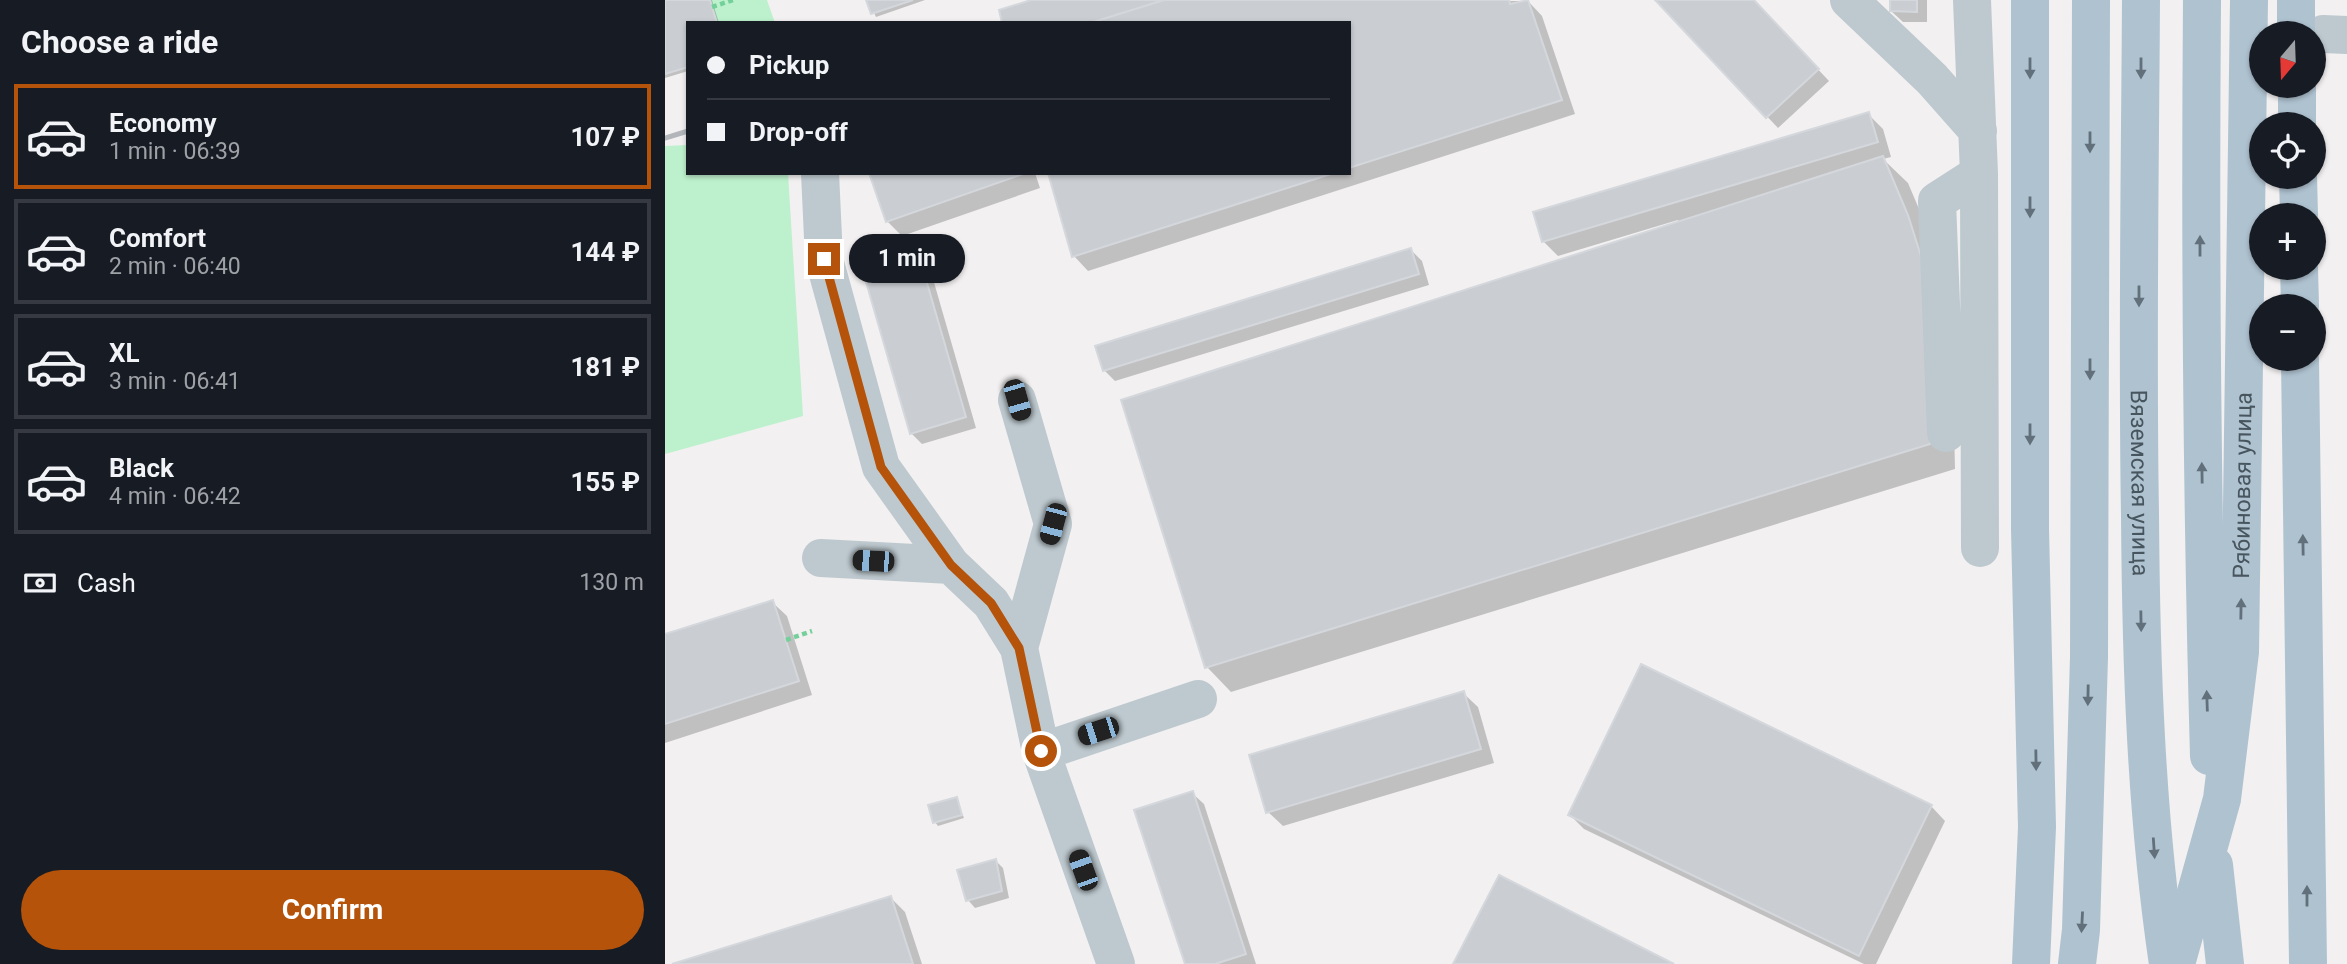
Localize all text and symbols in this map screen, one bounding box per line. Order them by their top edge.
north arrow [2249,21,2326,98]
map controls [2249,21,2326,371]
text: Choose a ride [21,23,218,61]
text: Pickup [749,50,829,80]
one-way arrow [2024,57,2036,79]
one-way arrow [2135,57,2147,79]
icon: car [25,105,88,168]
text: Economy [109,108,216,138]
button: locate [2249,112,2326,189]
text: Drop-off [749,117,848,147]
text: 107 ₽ [570,122,640,152]
one-way arrow [2084,131,2096,153]
text: 1 min · 06:39 [109,138,241,165]
one-way arrow [2024,196,2036,218]
button: + [2249,203,2326,280]
icon: car [25,220,88,283]
text: Comfort [109,223,206,253]
callout: 1 min [849,234,964,284]
one-way arrow [2194,235,2206,257]
text: 144 ₽ [570,237,640,267]
route end [808,243,840,275]
text: 1 min [878,245,936,272]
text: 2 min · 06:40 [109,253,241,280]
one-way arrow [2133,285,2145,307]
button: − [2249,294,2326,371]
icon: car [25,335,88,398]
text: XL [109,338,140,368]
text: 181 ₽ [570,352,640,382]
one-way arrow [2084,358,2096,380]
text: 3 min · 06:41 [109,368,241,395]
car [1002,377,1033,423]
street label: Вяземская улица [2125,390,2154,576]
street label: Рябиновая улица [2228,392,2258,579]
one-way arrow [2024,423,2036,445]
icon: car [25,450,88,513]
text: Black [109,453,174,483]
one-way arrow [2196,462,2207,484]
text: 155 ₽ [570,467,640,497]
text: 4 min · 06:42 [109,483,241,510]
car [1038,501,1069,547]
one-way arrow [2297,533,2309,555]
car [852,549,895,573]
icon: cash [21,564,59,602]
text: Cash [77,568,136,598]
text: 130 m [579,569,644,596]
one-way arrow [2236,598,2247,620]
one-way arrow [2135,610,2147,632]
one-way arrow [2082,684,2094,706]
one-way arrow [2201,689,2212,711]
car [1075,715,1122,747]
route start [1025,735,1057,767]
one-way arrow [2030,749,2041,771]
one-way arrow [2149,838,2160,860]
car [1066,847,1101,893]
button: Confirm [21,870,644,950]
one-way arrow [2302,885,2313,907]
one-way arrow [2076,911,2087,933]

